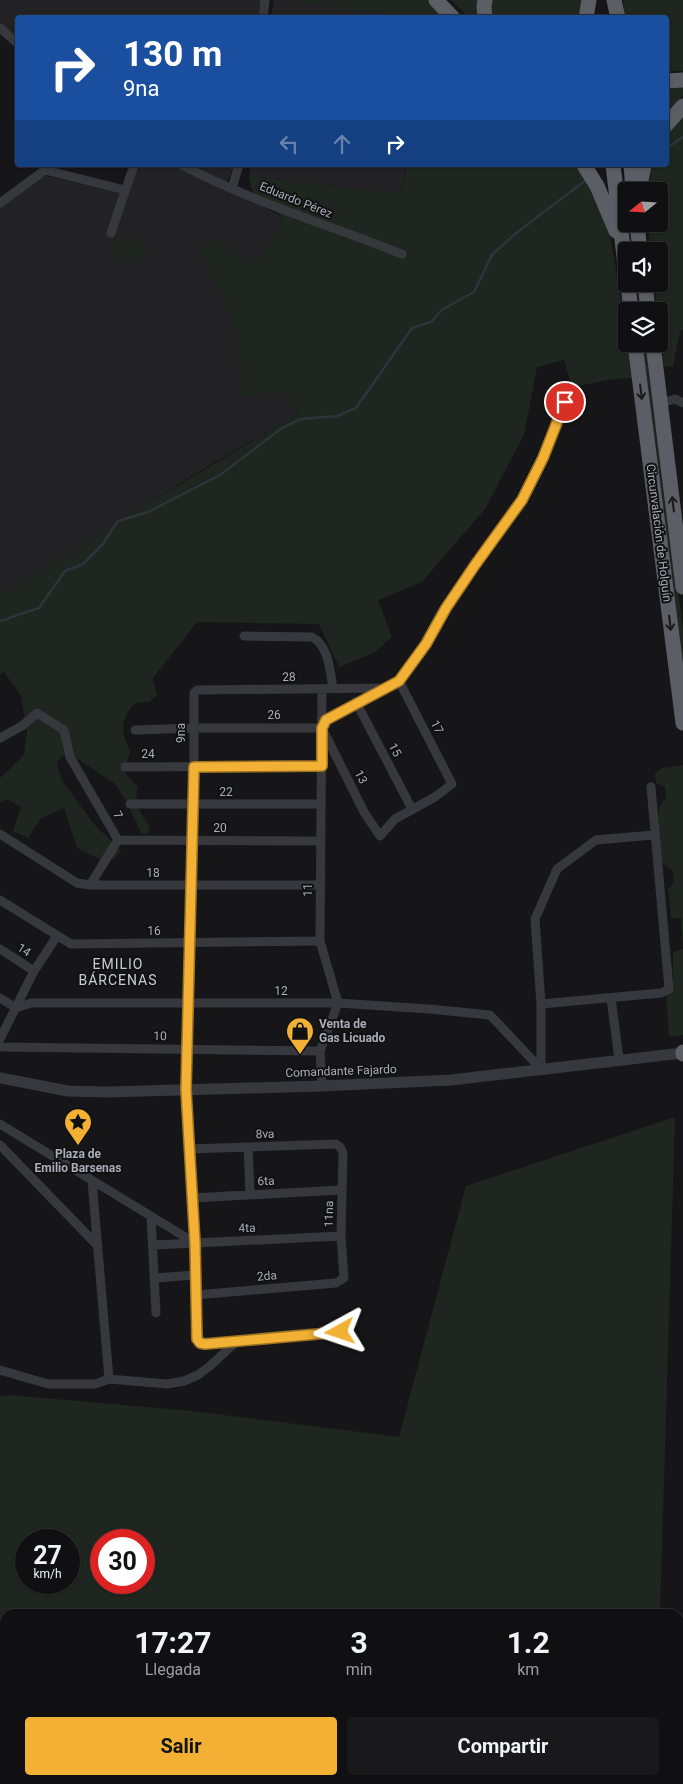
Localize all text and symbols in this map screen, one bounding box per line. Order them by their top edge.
text: 130 m [123,34,222,75]
icon: right [40,35,105,100]
text: 9na [123,76,159,101]
icon: left [275,130,303,158]
icon: ahead [328,130,356,158]
icon: right [381,130,409,158]
street label: Eduardo Pérez [258,179,334,221]
north arrow [618,182,668,232]
map controls [618,182,668,352]
button: sound [618,242,668,292]
button: layers [618,302,668,352]
pin [544,381,586,423]
one-way arrow [636,384,646,400]
icon: arrive [551,388,579,416]
street label: Circunvalación de Holguín [644,463,674,603]
one-way arrow [668,496,678,512]
one-way arrow [665,614,675,630]
street label: 28 [282,670,296,684]
street label: 26 [267,708,281,722]
street label: 17 [428,718,446,736]
street label: 9na [174,723,188,743]
street label: 15 [386,741,404,759]
street label: 24 [141,747,155,761]
street label: 13 [352,768,370,786]
street label: 22 [219,785,233,799]
street label: 7 [110,809,126,822]
street label: 20 [213,821,227,835]
street label: 18 [146,866,160,880]
street label: 11 [301,883,315,897]
street label: 16 [147,924,161,938]
street label: 14 [15,940,34,960]
district label: EMILIO BÁRCENAS [78,956,158,988]
street label: 12 [274,984,288,998]
shop icon: Venta de Gas Licuado [285,1016,315,1055]
place label: Venta de Gas Licuado [319,1017,386,1045]
street label: 10 [153,1029,167,1043]
street label: Comandante Fajardo [285,1062,397,1080]
place icon: Plaza de Emilio Barsenas [63,1107,93,1146]
street label: 8va [255,1127,275,1141]
place label: Plaza de Emilio Barsenas [35,1147,121,1175]
street label: 6ta [257,1174,275,1188]
street label: 11na [322,1201,336,1227]
street label: 4ta [238,1221,256,1235]
street label: 2da [256,1268,278,1284]
position arrow [313,1305,365,1357]
speed limit sign: 30 [90,1529,155,1594]
text: 27 [33,1541,62,1570]
text: km/h [33,1567,62,1581]
text: 17:27 [134,1625,212,1660]
text: 3 [350,1625,368,1660]
text: 1.2 [507,1625,550,1660]
text: Llegada [145,1660,201,1679]
text: min [346,1660,372,1679]
text: km [517,1660,539,1679]
button: Salir [25,1717,337,1775]
button: Compartir [347,1717,659,1775]

